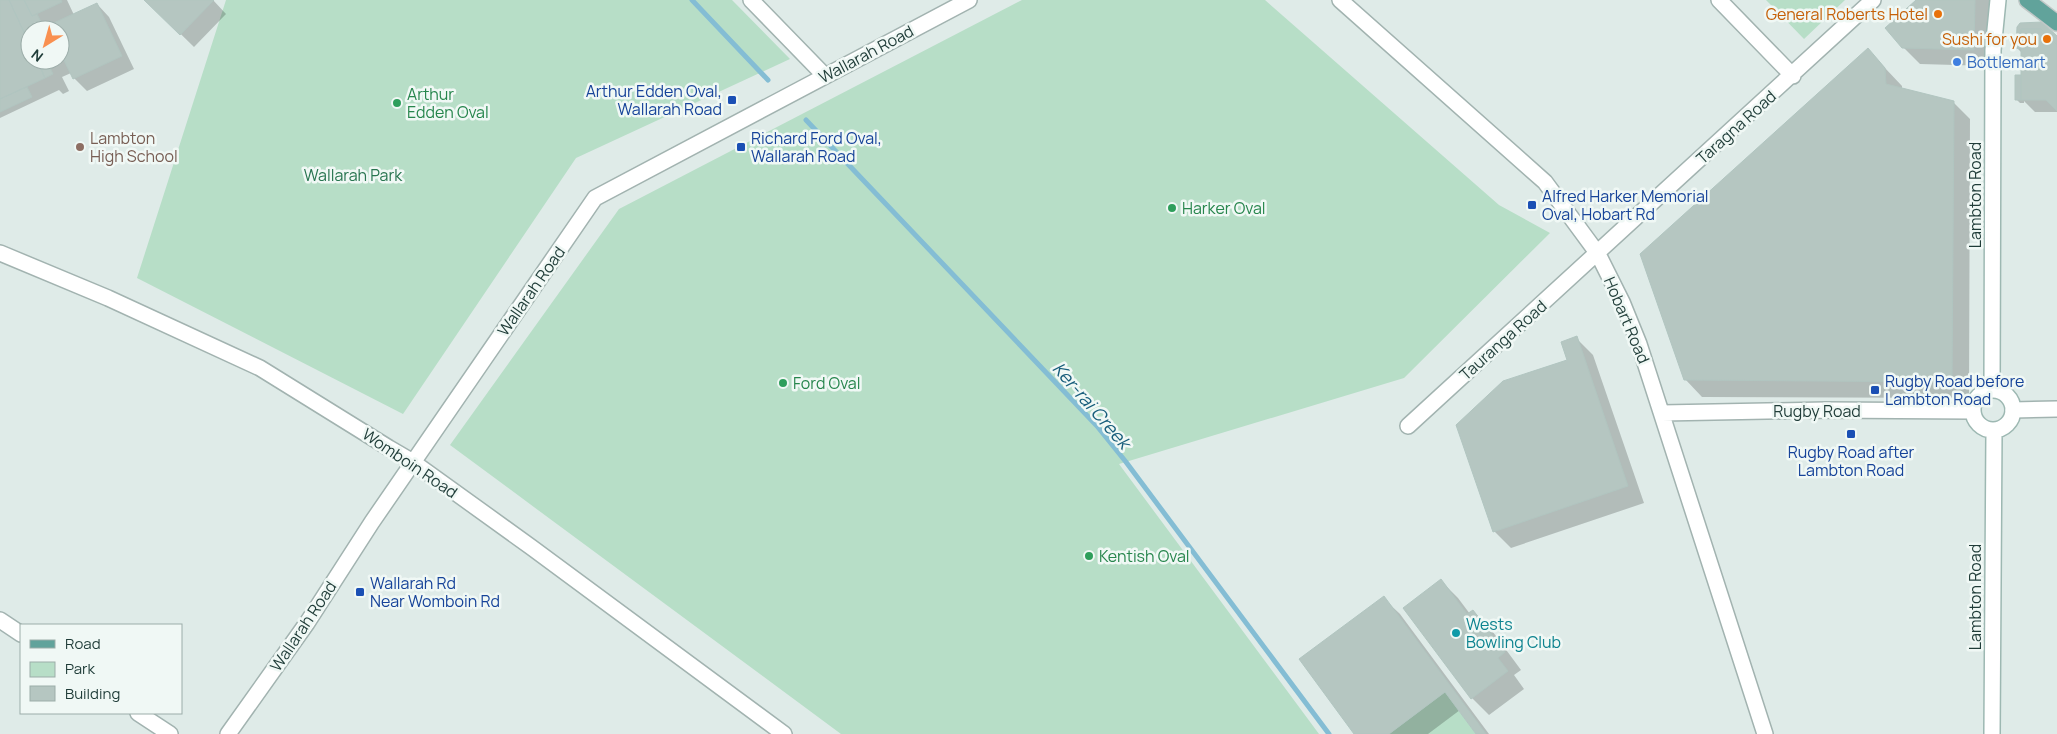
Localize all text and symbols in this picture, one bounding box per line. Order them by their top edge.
place label: General Roberts Hotel [1766,3,1928,25]
marker: General Roberts Hotel [1932,8,1944,20]
north arrow [20,20,70,70]
street label: Wallarah Road [815,20,917,88]
place label: Sushi for you [1942,28,2037,50]
marker: Sushi for you [2041,33,2053,45]
text: N [27,45,47,66]
place label: Bottlemart [1967,51,2046,73]
marker: Bottlemart [1951,56,1963,68]
place label: Arthur Edden Oval, Wallarah Road [586,80,722,120]
place label: Arthur Edden Oval [407,83,489,123]
street label: Taragna Road [1691,85,1781,169]
marker: Arthur Edden Oval, Wallarah Road [726,94,738,106]
marker: Arthur Edden Oval [391,97,403,109]
place label: Lambton High School [90,127,178,167]
place label: Richard Ford Oval, Wallarah Road [751,127,882,167]
marker: Lambton High School [74,141,86,153]
marker: Richard Ford Oval, Wallarah Road [735,141,747,153]
street label: Lambton Road [1964,142,1986,248]
park label: Wallarah Park [304,164,403,186]
place label: Alfred Harker Memorial Oval, Hobart Rd [1542,185,1709,225]
place label: Harker Oval [1182,197,1266,219]
marker: Alfred Harker Memorial Oval, Hobart Rd [1526,199,1538,211]
marker: Harker Oval [1166,202,1178,214]
street label: Wallarah Road [492,242,570,340]
street label: Hobart Road [1599,273,1655,367]
street label: Tauranga Road [1455,295,1551,385]
water label: Ker-rai Creek [1048,357,1138,456]
place label: Rugby Road before Lambton Road [1885,370,2024,410]
place label: Ford Oval [793,372,860,394]
marker: Ford Oval [777,377,789,389]
marker: Rugby Road before Lambton Road [1869,384,1881,396]
street label: Rugby Road [1773,400,1861,422]
street label: Womboin Road [358,423,462,503]
marker: Rugby Road after Lambton Road [1845,428,1857,440]
place label: Rugby Road after Lambton Road [1788,441,1915,481]
street label: Lambton Road [1964,544,1986,650]
place label: Kentish Oval [1099,545,1190,567]
marker: Kentish Oval [1083,550,1095,562]
place label: Wallarah Rd Near Womboin Rd [370,572,500,612]
street label: Wallarah Road [265,577,341,675]
marker: Wallarah Rd Near Womboin Rd [354,586,366,598]
place label: Wests Bowling Club [1466,613,1561,653]
legend [20,624,182,714]
marker: Wests Bowling Club [1450,627,1462,639]
text: Road [65,633,101,654]
text: Park [65,658,95,679]
text: Building [65,683,120,704]

